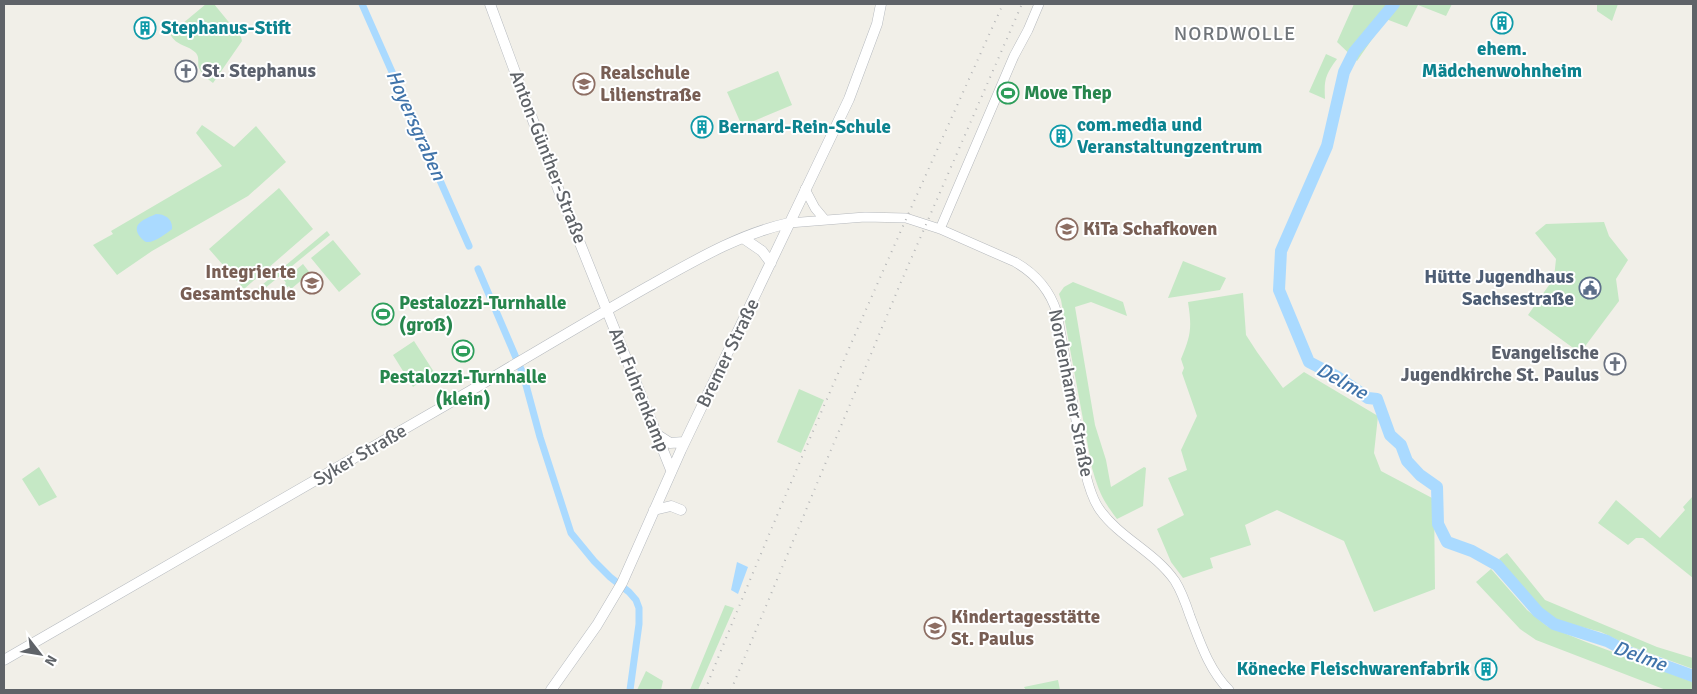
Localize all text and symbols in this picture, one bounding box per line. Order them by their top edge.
building icon: ehem. Mädchenwohnheim [1490,11,1514,35]
building icon: Stephanus-Stift [133,16,157,40]
place label: Stephanus-Stift [161,16,291,40]
district label: NORDWOLLE [1174,21,1296,46]
place label: ehem. Mädchenwohnheim [1422,37,1582,83]
church icon: St. Stephanus [174,59,198,83]
place label: St. Stephanus [202,59,316,83]
place label: Realschule Lilienstraße [600,61,701,107]
water label: Hoyersgraben [381,66,452,185]
street label: Anton-Günther-Straße [504,67,592,247]
school or university icon: Realschule Lilienstraße [572,72,596,96]
sports icon: Move Thep [996,81,1020,105]
place label: Move Thep [1024,81,1112,105]
place label: com.media und Veranstaltungzentrum [1077,113,1262,159]
building icon: Bernard-Rein-Schule [690,115,714,139]
place label: Bernard-Rein-Schule [718,115,891,139]
building icon: com.media und Veranstaltungzentrum [1049,124,1073,148]
school or university icon: KiTa Schafkoven [1055,217,1079,241]
place label: KiTa Schafkoven [1083,217,1217,241]
place label: Integrierte Gesamtschule [180,260,296,306]
place label: Hütte Jugendhaus Sachsestraße [1424,265,1574,311]
school or university icon: Integrierte Gesamtschule [300,271,324,295]
public building icon: Hütte Jugendhaus Sachsestraße [1578,276,1602,300]
place label: Pestalozzi-Turnhalle (groß) [399,291,566,337]
street label: Bremer Straße [691,295,765,411]
sports icon: Pestalozzi-Turnhalle (groß) [371,302,395,326]
street label: Nordenhamer Straße [1043,307,1099,479]
street label: Am Fuhrenkamp [603,324,675,456]
sports icon: Pestalozzi-Turnhalle (klein) [451,339,475,363]
place label: Evangelische Jugendkirche St. Paulus [1401,341,1599,387]
church icon: Evangelische Jugendkirche St. Paulus [1603,352,1627,376]
water label: Delme [1312,357,1373,406]
place label: Pestalozzi-Turnhalle (klein) [379,365,547,411]
street label: Syker Straße [309,419,411,491]
place label: Kindertagesstätte St. Paulus [951,605,1100,651]
school or university icon: Kindertagesstätte St. Paulus [923,616,947,640]
north arrow [15,629,65,679]
water label: Delme [1610,635,1671,677]
text: N [41,652,61,669]
place label: Könecke Fleischwarenfabrik [1236,657,1470,681]
building icon: Könecke Fleischwarenfabrik [1474,657,1498,681]

